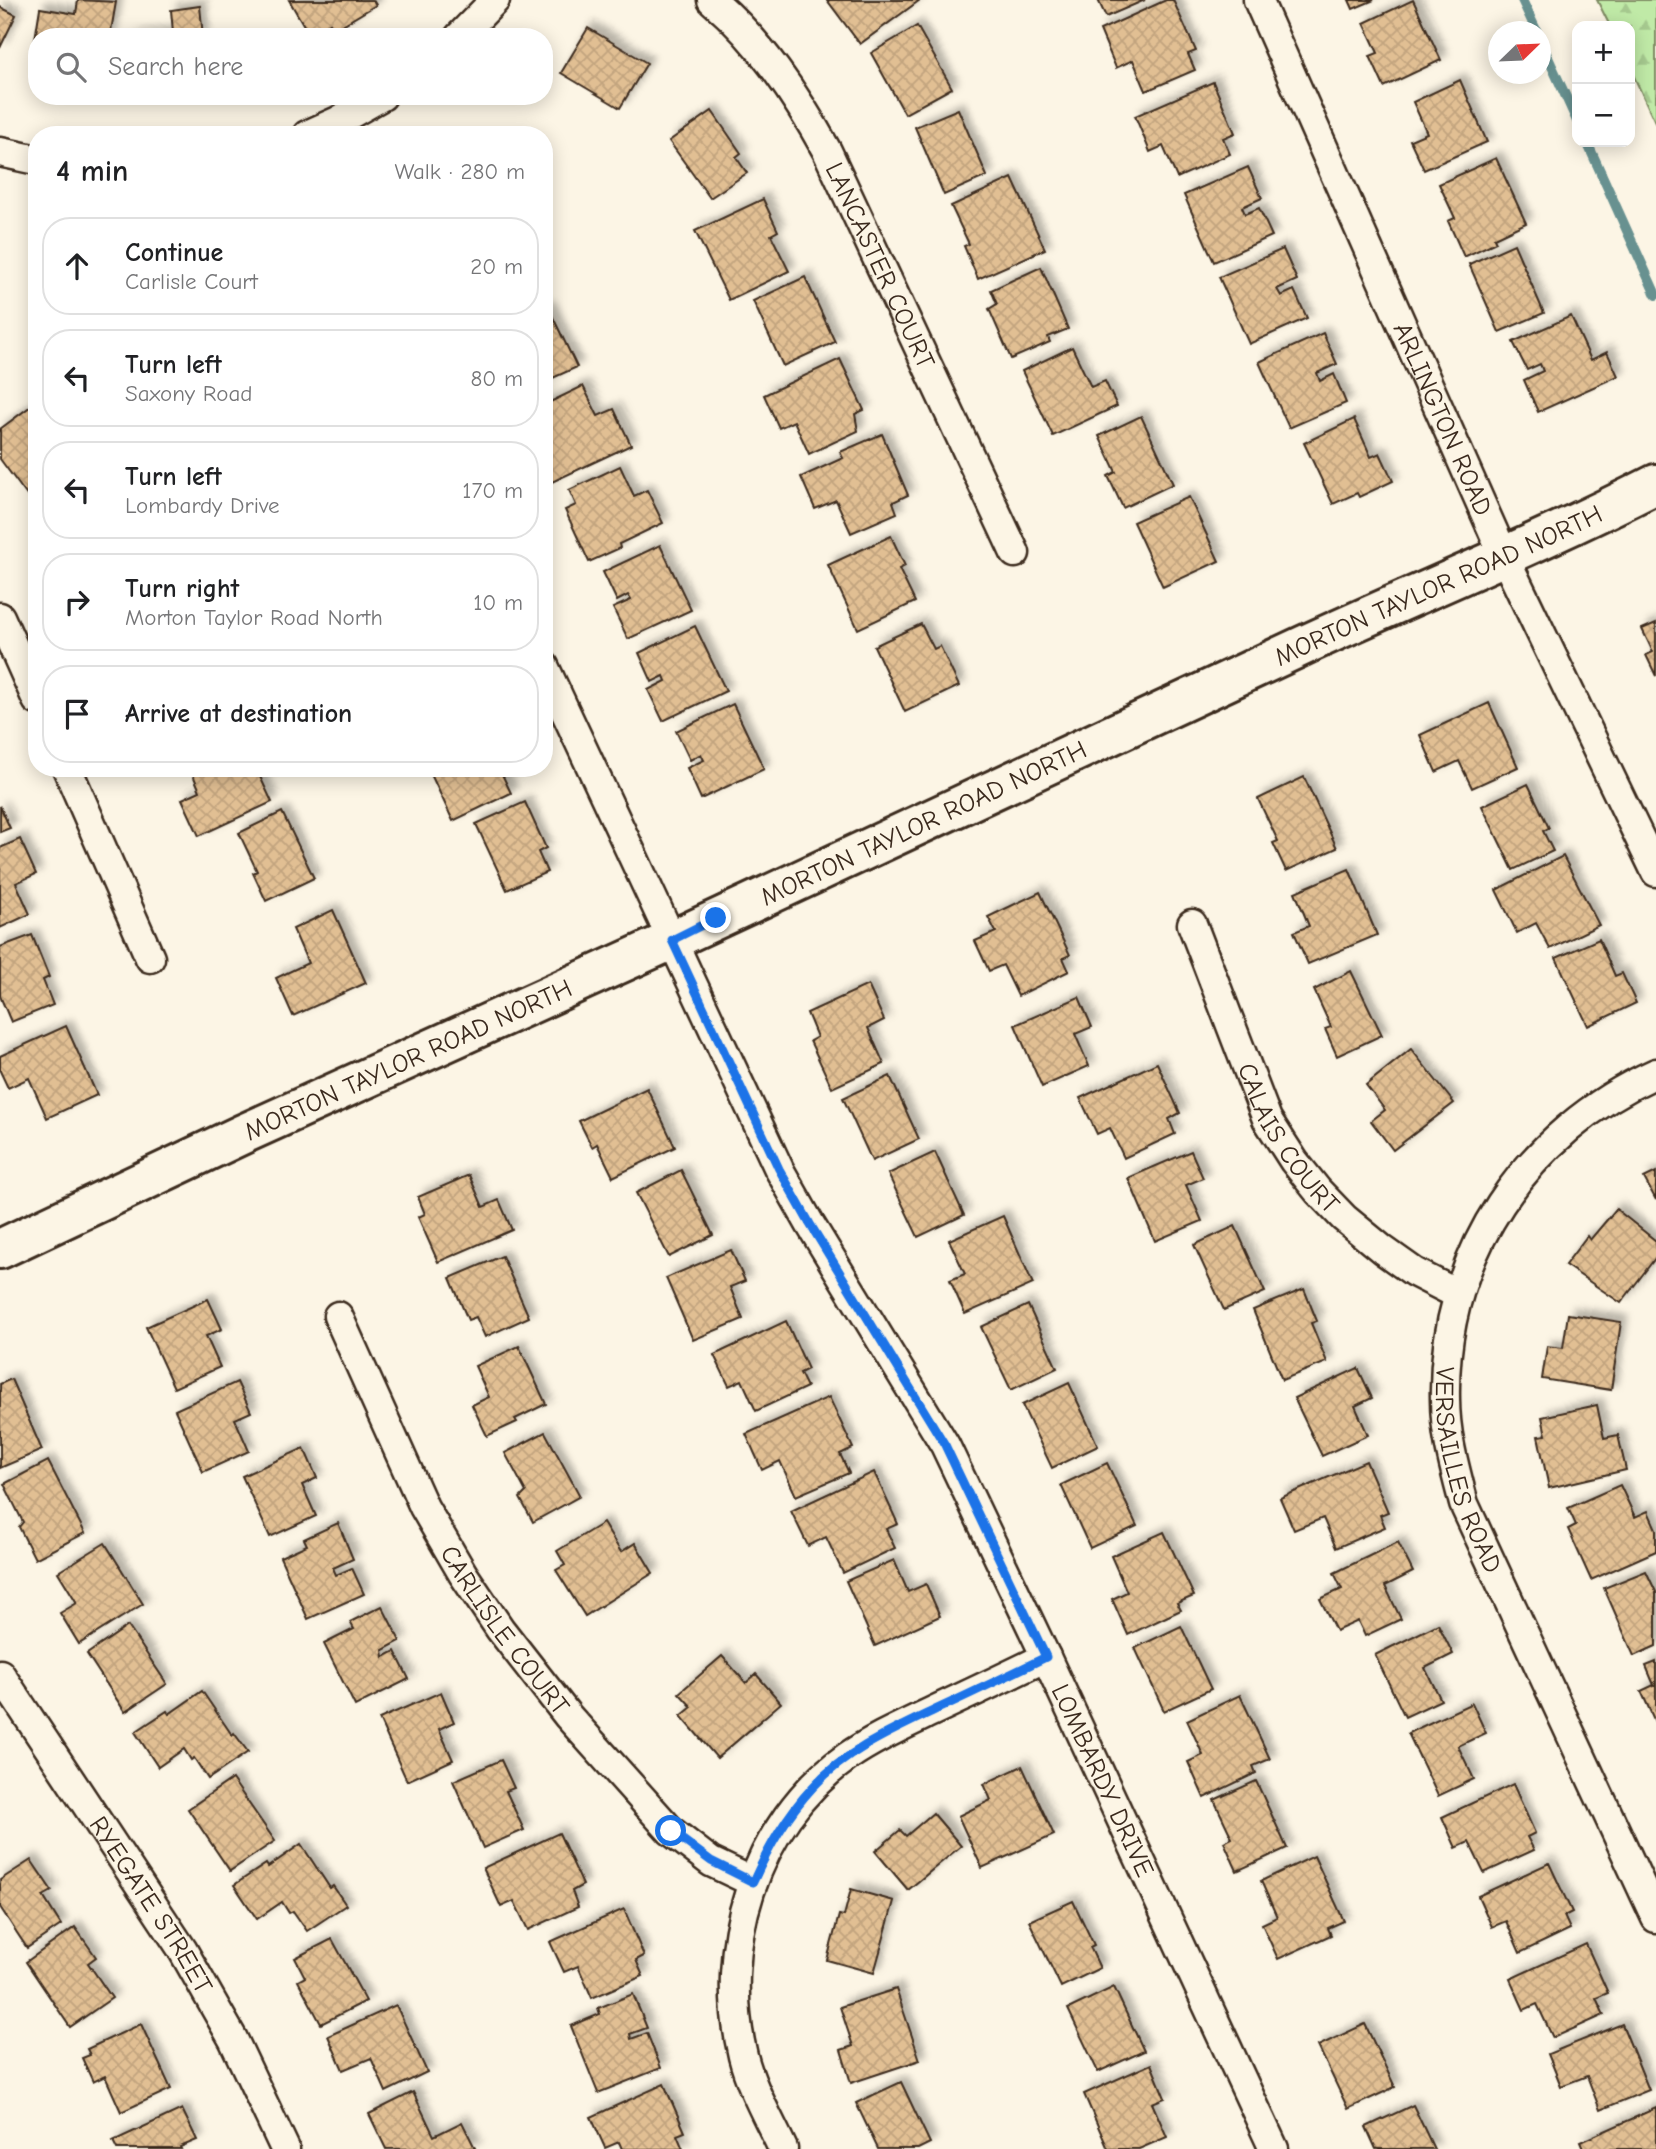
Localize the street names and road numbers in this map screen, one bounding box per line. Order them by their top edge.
street label: LANCASTER COURT [819,158,941,374]
street label: ARLINGTON ROAD [1387,318,1498,520]
street label: MORTON TAYLOR ROAD NORTH [1270,499,1607,673]
street label: MORTON TAYLOR ROAD NORTH [756,735,1091,913]
street label: MORTON TAYLOR ROAD NORTH [240,973,577,1147]
street label: CALAIS COURT [1231,1059,1346,1220]
street label: VERSAILLES ROAD [1429,1366,1508,1578]
street label: CARLISLE COURT [434,1540,576,1721]
street label: LOMBARDY DRIVE [1045,1680,1160,1882]
street label: RYEGATE STREET [83,1811,218,1999]

